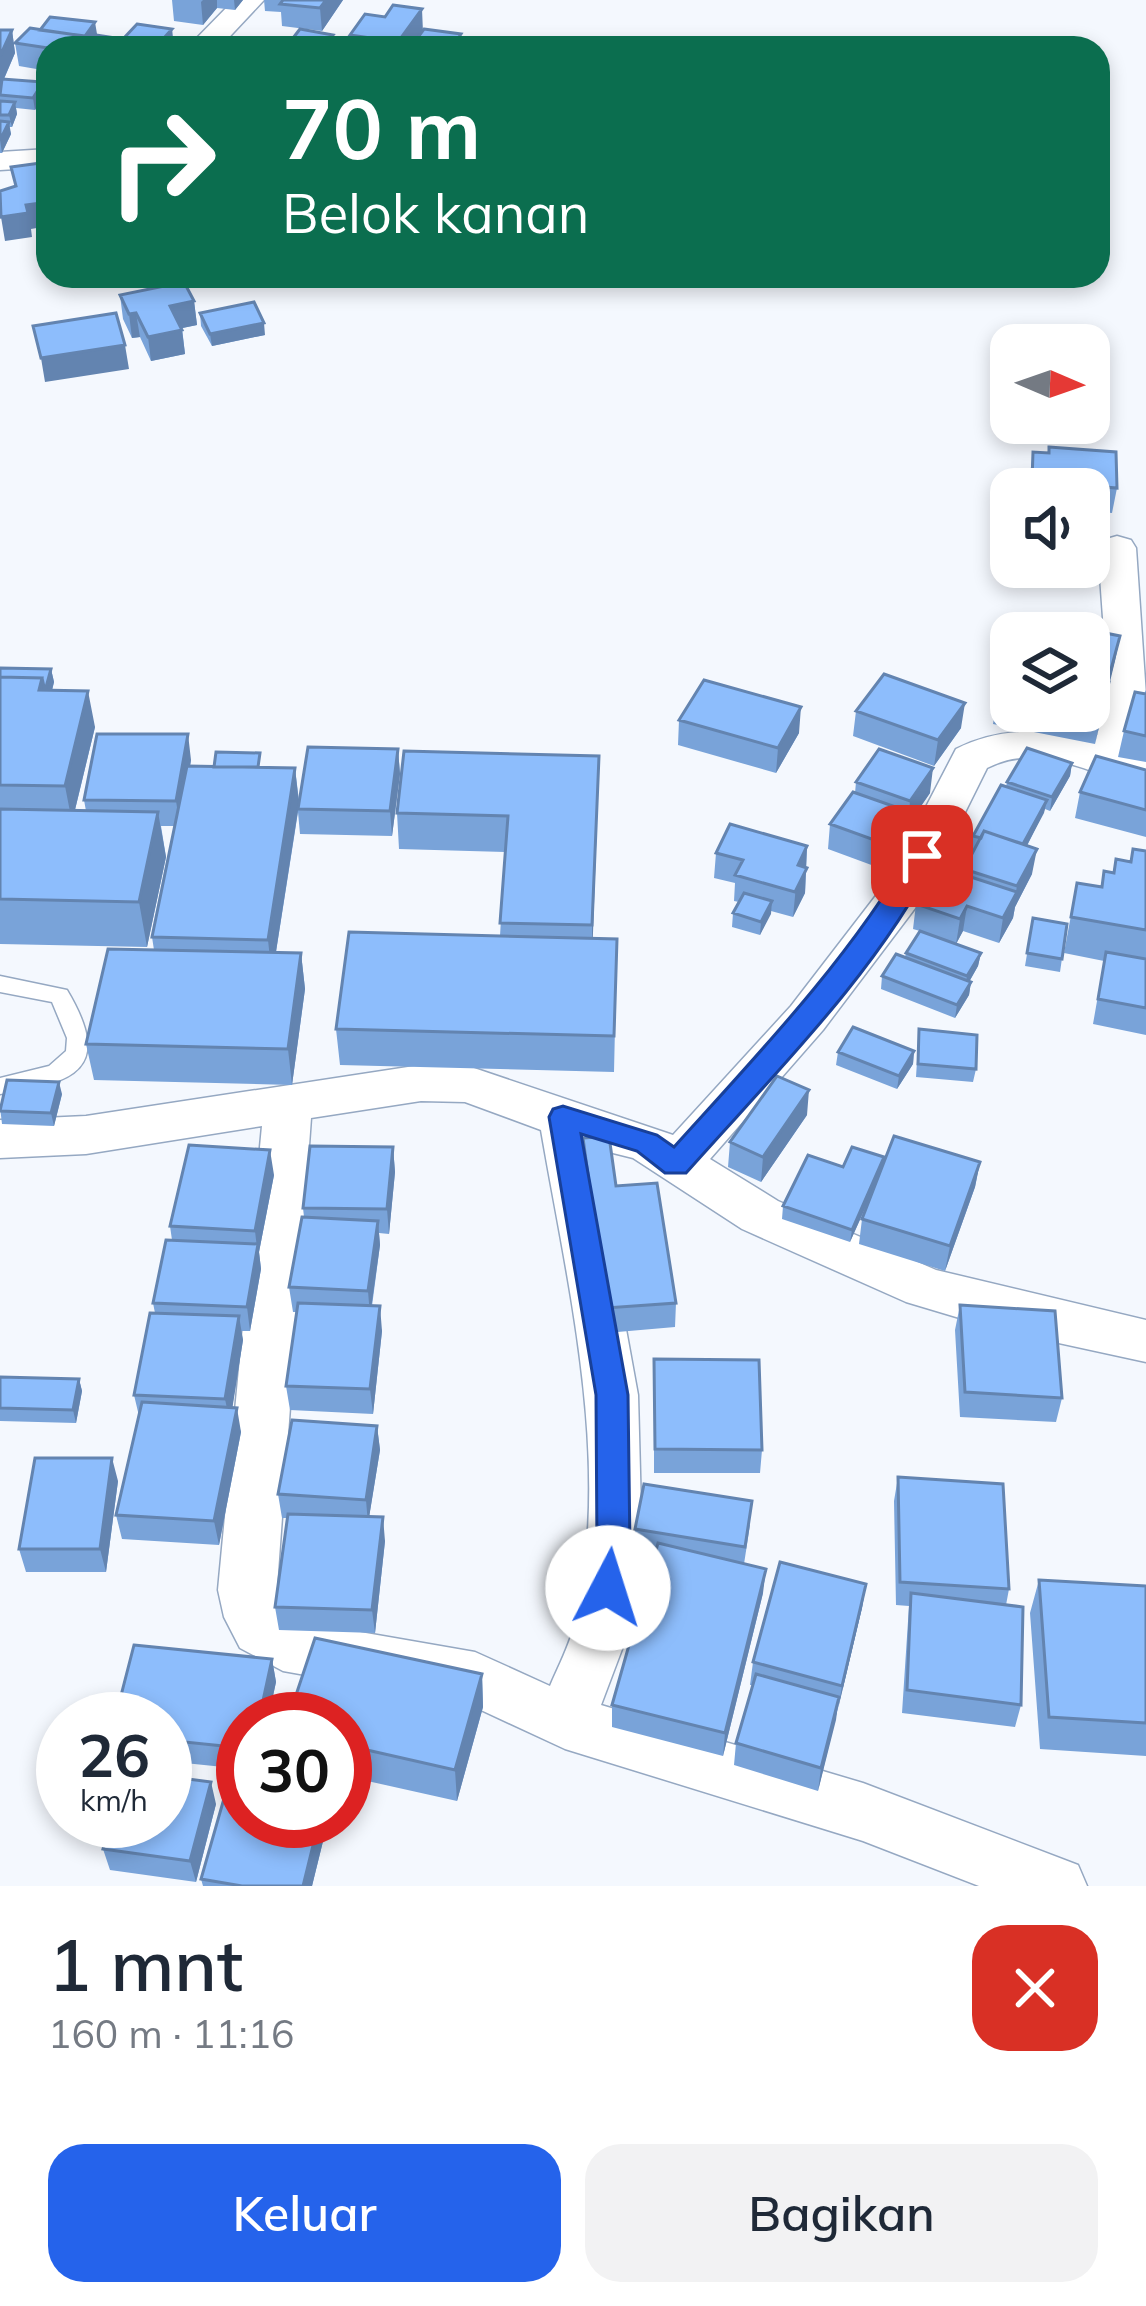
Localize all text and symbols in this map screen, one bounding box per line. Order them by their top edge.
text: 70 m [282,75,481,180]
icon: right [84,84,240,240]
text: Belok kanan [282,179,589,247]
north arrow [990,324,1110,444]
map controls [990,324,1110,732]
button: sound [990,468,1110,588]
button: layers [990,612,1110,732]
pin [871,805,973,907]
icon: arrive [889,823,955,889]
position arrow [545,1525,671,1651]
speed limit sign: 30 [216,1692,372,1848]
text: 26 [78,1717,150,1792]
text: km/h [80,1781,148,1819]
text: 1 mnt [48,1919,243,2009]
button: close [972,1925,1098,2051]
text: 160 m · 11:16 [48,2009,294,2058]
button: Keluar [48,2144,561,2282]
button: Bagikan [585,2144,1098,2282]

